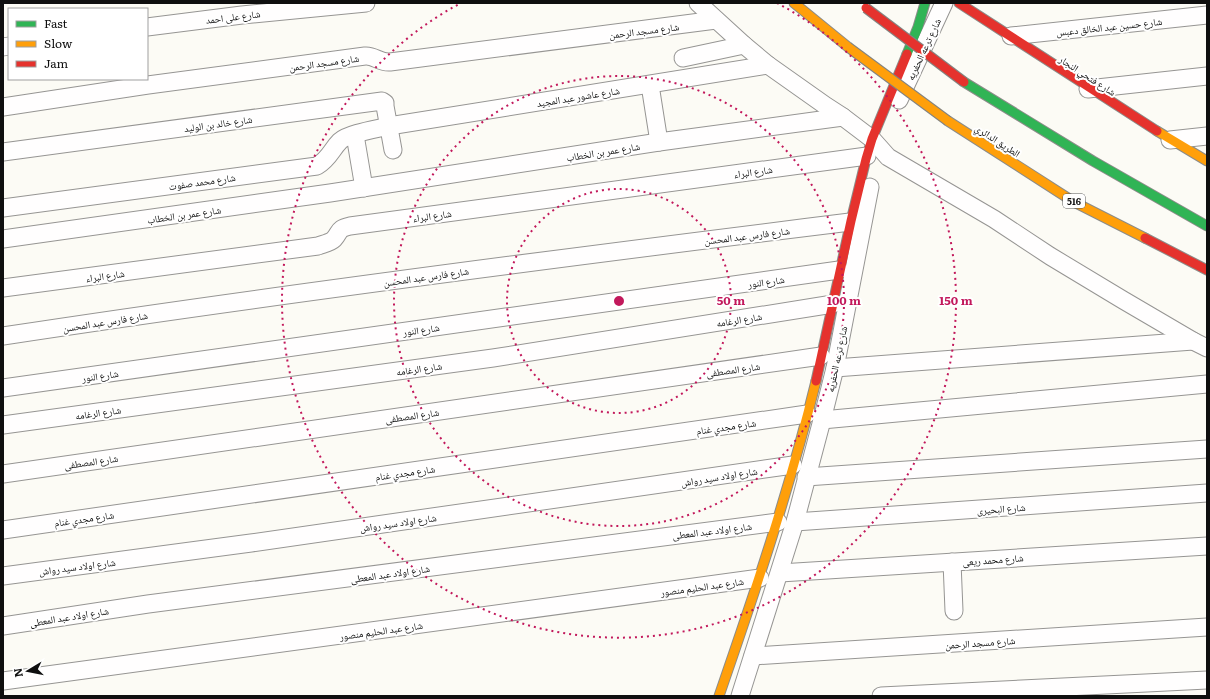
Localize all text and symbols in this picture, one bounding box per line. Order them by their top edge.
street label: شارع على احمد [205,5,262,27]
legend [8,8,148,80]
street label: شارع حسين عبد الخالق دعبس [1055,13,1163,39]
text: Fast [44,14,68,32]
street label: شارع ترعه الحفريه [902,15,944,83]
street label: شارع مسجد الرحمن [608,18,680,42]
text: Slow [44,34,73,52]
street label: شارع مسجد الرحمن [288,50,360,74]
street label: شارع فتحي النجار [1055,51,1120,100]
text: Jam [44,54,69,72]
street label: شارع عاشور عبد المجيد [535,82,621,110]
street label: شارع خالد بن الوليد [183,111,254,135]
street label: الطريق الدائري [972,120,1024,162]
street label: شارع عمر بن الخطاب [565,138,641,164]
street label: شارع البراء [733,161,774,181]
street label: شارع محمد صفوت [168,169,237,193]
road number: 516 [1063,194,1085,208]
street label: شارع عمر بن الخطاب [146,201,222,227]
street label: شارع البراء [412,205,453,225]
street label: شارع فارس عبد المحسن [703,222,791,248]
street label: شارع فارس عبد المحسن [382,263,470,289]
street label: شارع البراء [85,265,126,285]
street label: شارع النور [746,271,786,291]
text: 50 m [717,291,745,309]
text: 100 m [827,291,861,309]
text: 150 m [939,291,973,309]
centre of rings [612,294,626,308]
street label: شارع فارس عبد المحسن [61,307,149,335]
street label: شارع الرغامه [715,308,763,330]
street label: شارع النور [401,319,441,339]
street label: شارع ترعه الحفريه [822,324,850,393]
street label: شارع الرغامه [395,357,443,379]
street label: شارع المصطفى [705,358,761,380]
street label: شارع النور [80,365,120,385]
street label: شارع الرغامه [74,401,122,423]
street label: شارع المصطفى [384,404,440,426]
street label: شارع مجدي غنام [695,414,758,439]
street label: شارع المصطفى [63,450,119,472]
street label: شارع مجدي غنام [374,460,437,485]
street label: شارع اولاد سيد رواش [680,462,759,489]
street label: شارع البحيرى [976,499,1026,517]
street label: شارع مجدي غنام [53,506,116,531]
street label: شارع اولاد سيد رواش [359,509,438,535]
street label: شارع اولاد عبد المعطى [671,518,753,542]
street label: شارع محمد ريعى [962,549,1025,569]
street label: شارع اولاد سيد رواش [38,554,117,578]
street label: شارع اولاد عبد المعطى [349,560,431,586]
street label: شارع عبد الحليم منصور [658,573,745,600]
street label: شارع اولاد عبد المعطى [28,602,110,630]
street label: شارع عبد الحليم منصور [337,617,424,644]
street label: شارع مسجد الرحمن [944,632,1016,652]
north arrow [8,651,48,691]
text: N [8,667,26,679]

